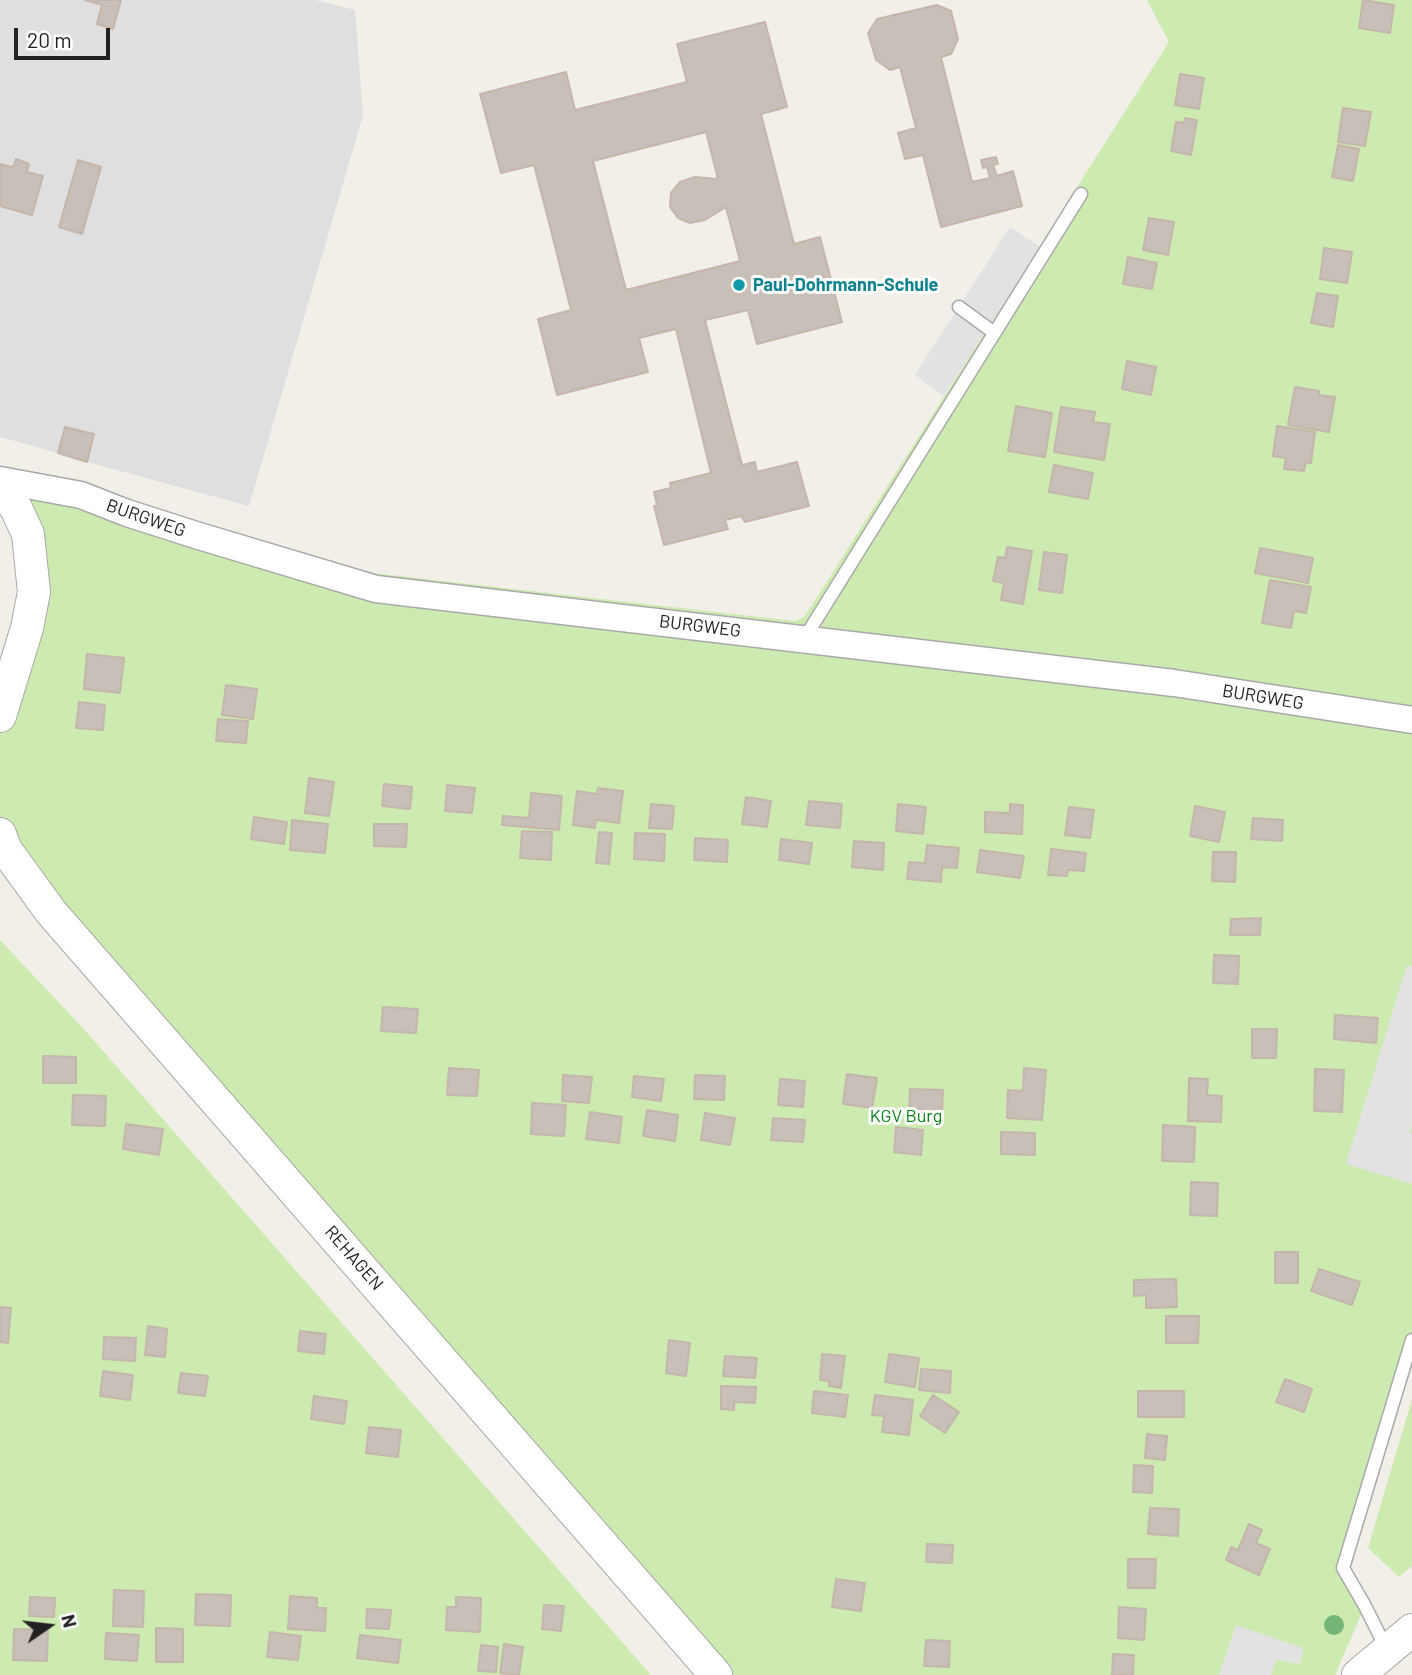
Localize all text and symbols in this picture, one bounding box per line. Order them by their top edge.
scale bar [18,14,114,58]
text: 20 m [27,27,72,52]
place label: Paul-Dohrmann-Schule [753,274,938,296]
marker: Paul-Dohrmann-Schule [731,277,747,293]
street label: BURGWEG [104,494,188,542]
street label: BURGWEG [658,610,742,642]
street label: BURGWEG [1221,680,1305,714]
park label: KGV Burg [870,1105,942,1127]
street label: REHAGEN [320,1221,388,1295]
north arrow [14,1591,84,1661]
text: N [57,1612,83,1630]

